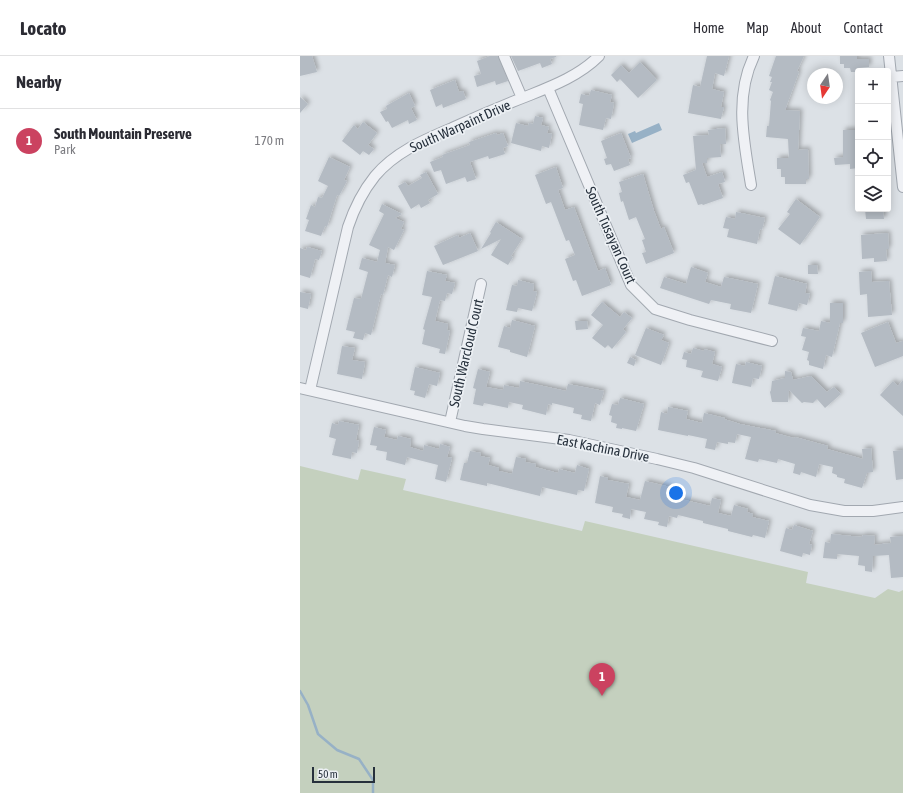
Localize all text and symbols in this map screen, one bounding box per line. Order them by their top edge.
text: Locato [20,17,66,39]
text: Home [693,20,724,36]
text: Map [746,20,769,36]
text: About [791,20,822,36]
text: Contact [844,20,883,36]
north arrow [807,68,843,104]
map controls [855,68,891,212]
button: + [855,68,891,104]
text: Nearby [16,72,62,92]
street label: South Warpaint Drive [407,97,513,155]
button: − [855,104,891,140]
text: South Mountain Preserve [54,125,192,142]
text: 1 [26,133,32,148]
text: 170 m [255,133,284,148]
button: locate [855,140,891,176]
text: Park [54,142,76,157]
button: layers [855,176,891,212]
street label: South Tusayan Court [583,184,639,286]
street label: South Warcloud Court [446,297,486,409]
street label: East Kachina Drive [555,431,651,465]
your location [666,483,686,503]
pin: 1 [589,663,615,696]
scale bar [312,765,375,784]
text: 50 m [318,768,338,780]

